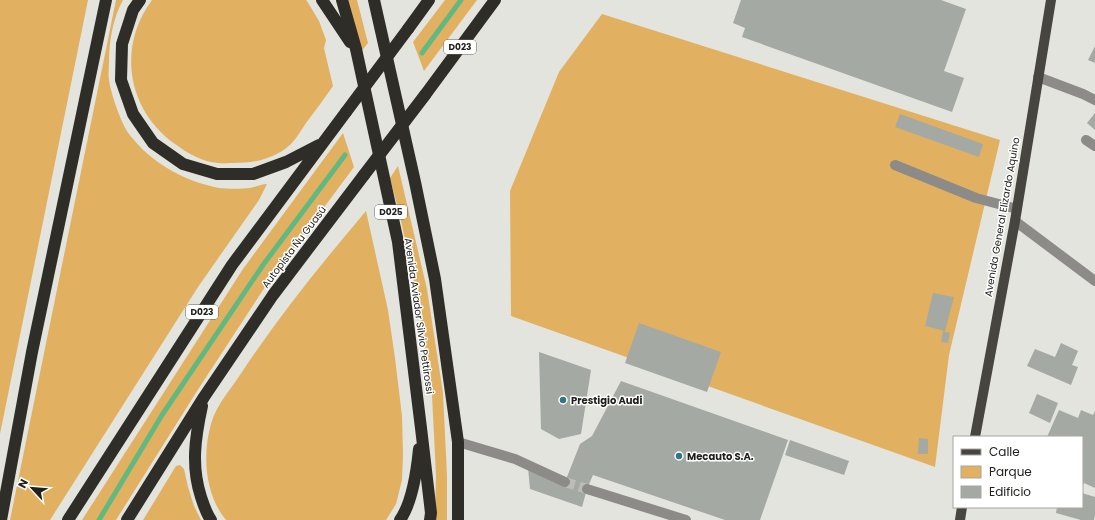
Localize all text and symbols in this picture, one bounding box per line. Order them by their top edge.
road number: D023 [444,40,476,54]
street label: Avenida General Elizardo Aquino [981,136,1023,298]
street label: Autopista Ñu Guasú [258,203,330,291]
road number: D025 [375,205,407,219]
street label: Avenida Aviador Silvio Pettirossi [401,237,437,395]
road number: D023 [186,305,218,319]
place label: Prestigio Audi [571,393,642,408]
marker: Prestigio Audi [558,395,568,405]
legend [953,436,1083,508]
text: Calle [989,443,1020,460]
place label: Mecauto S.A. [687,449,754,464]
marker: Mecauto S.A. [674,451,684,461]
text: Parque [989,463,1032,480]
north arrow [12,468,52,508]
text: N [14,476,32,491]
text: Edificio [989,483,1031,500]

